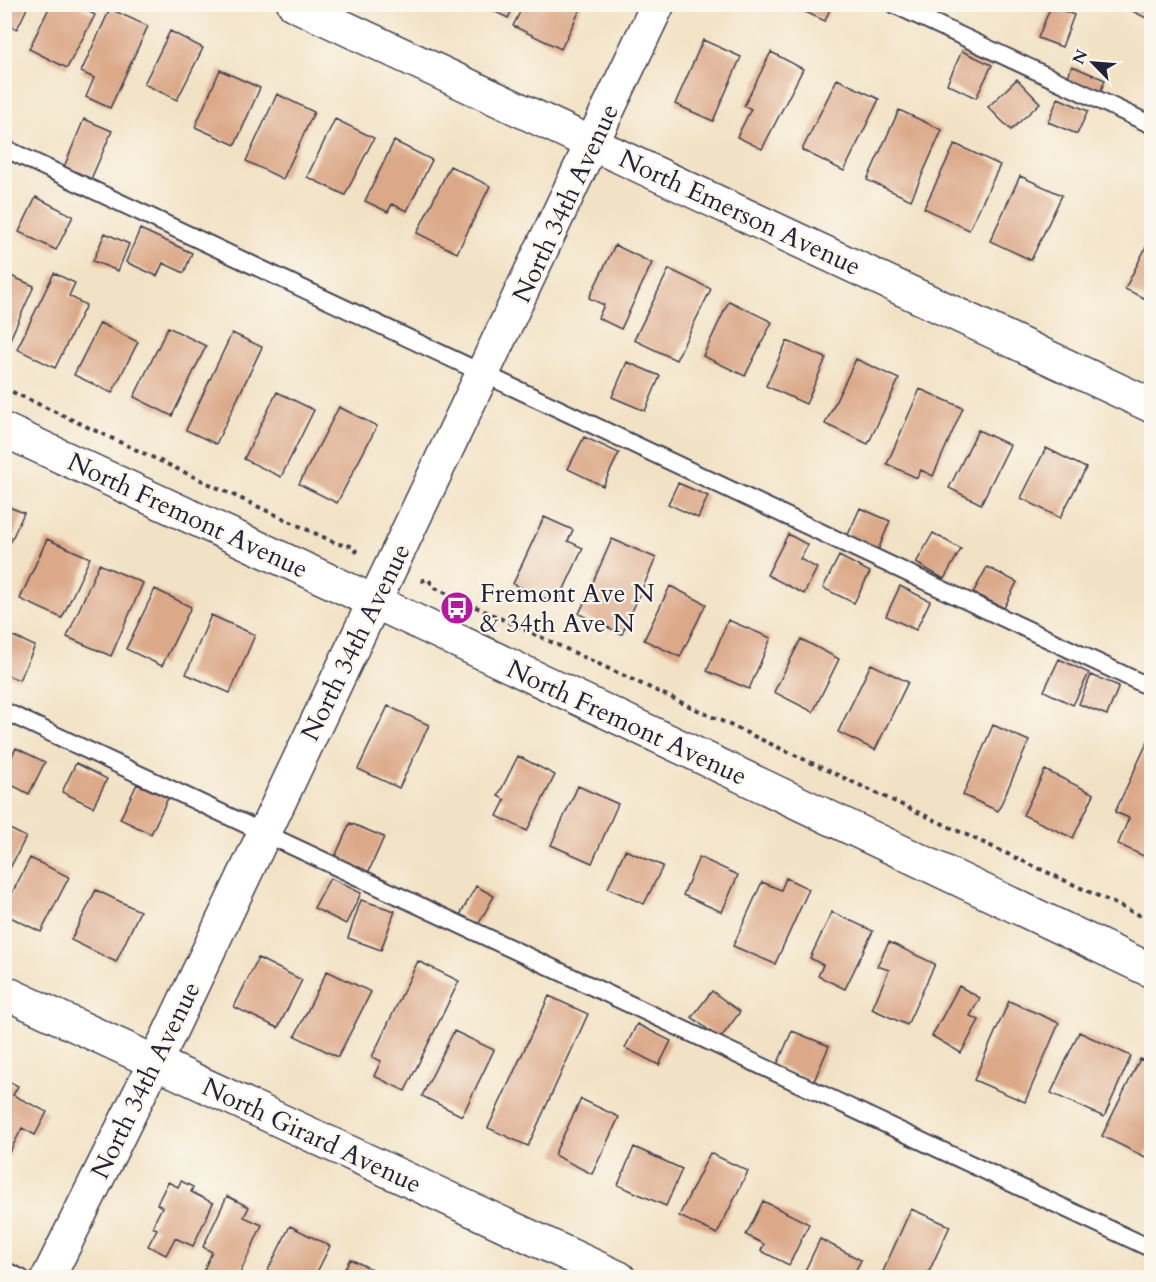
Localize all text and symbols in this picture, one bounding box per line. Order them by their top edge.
north arrow [1063,33,1123,93]
text: N [1067,46,1093,68]
street label: North 34th Avenue [504,98,627,308]
street label: North Emerson Avenue [613,141,867,284]
street label: North Fremont Avenue [62,444,314,587]
street label: North 34th Avenue [292,538,418,747]
place label: Fremont Ave N & 34th Ave N [480,576,655,641]
bus stop icon: Fremont Ave N & 34th Ave N [439,590,475,626]
street label: North Fremont Avenue [501,651,753,794]
street label: North 34th Avenue [82,976,208,1185]
street label: North Girard Avenue [196,1069,427,1202]

